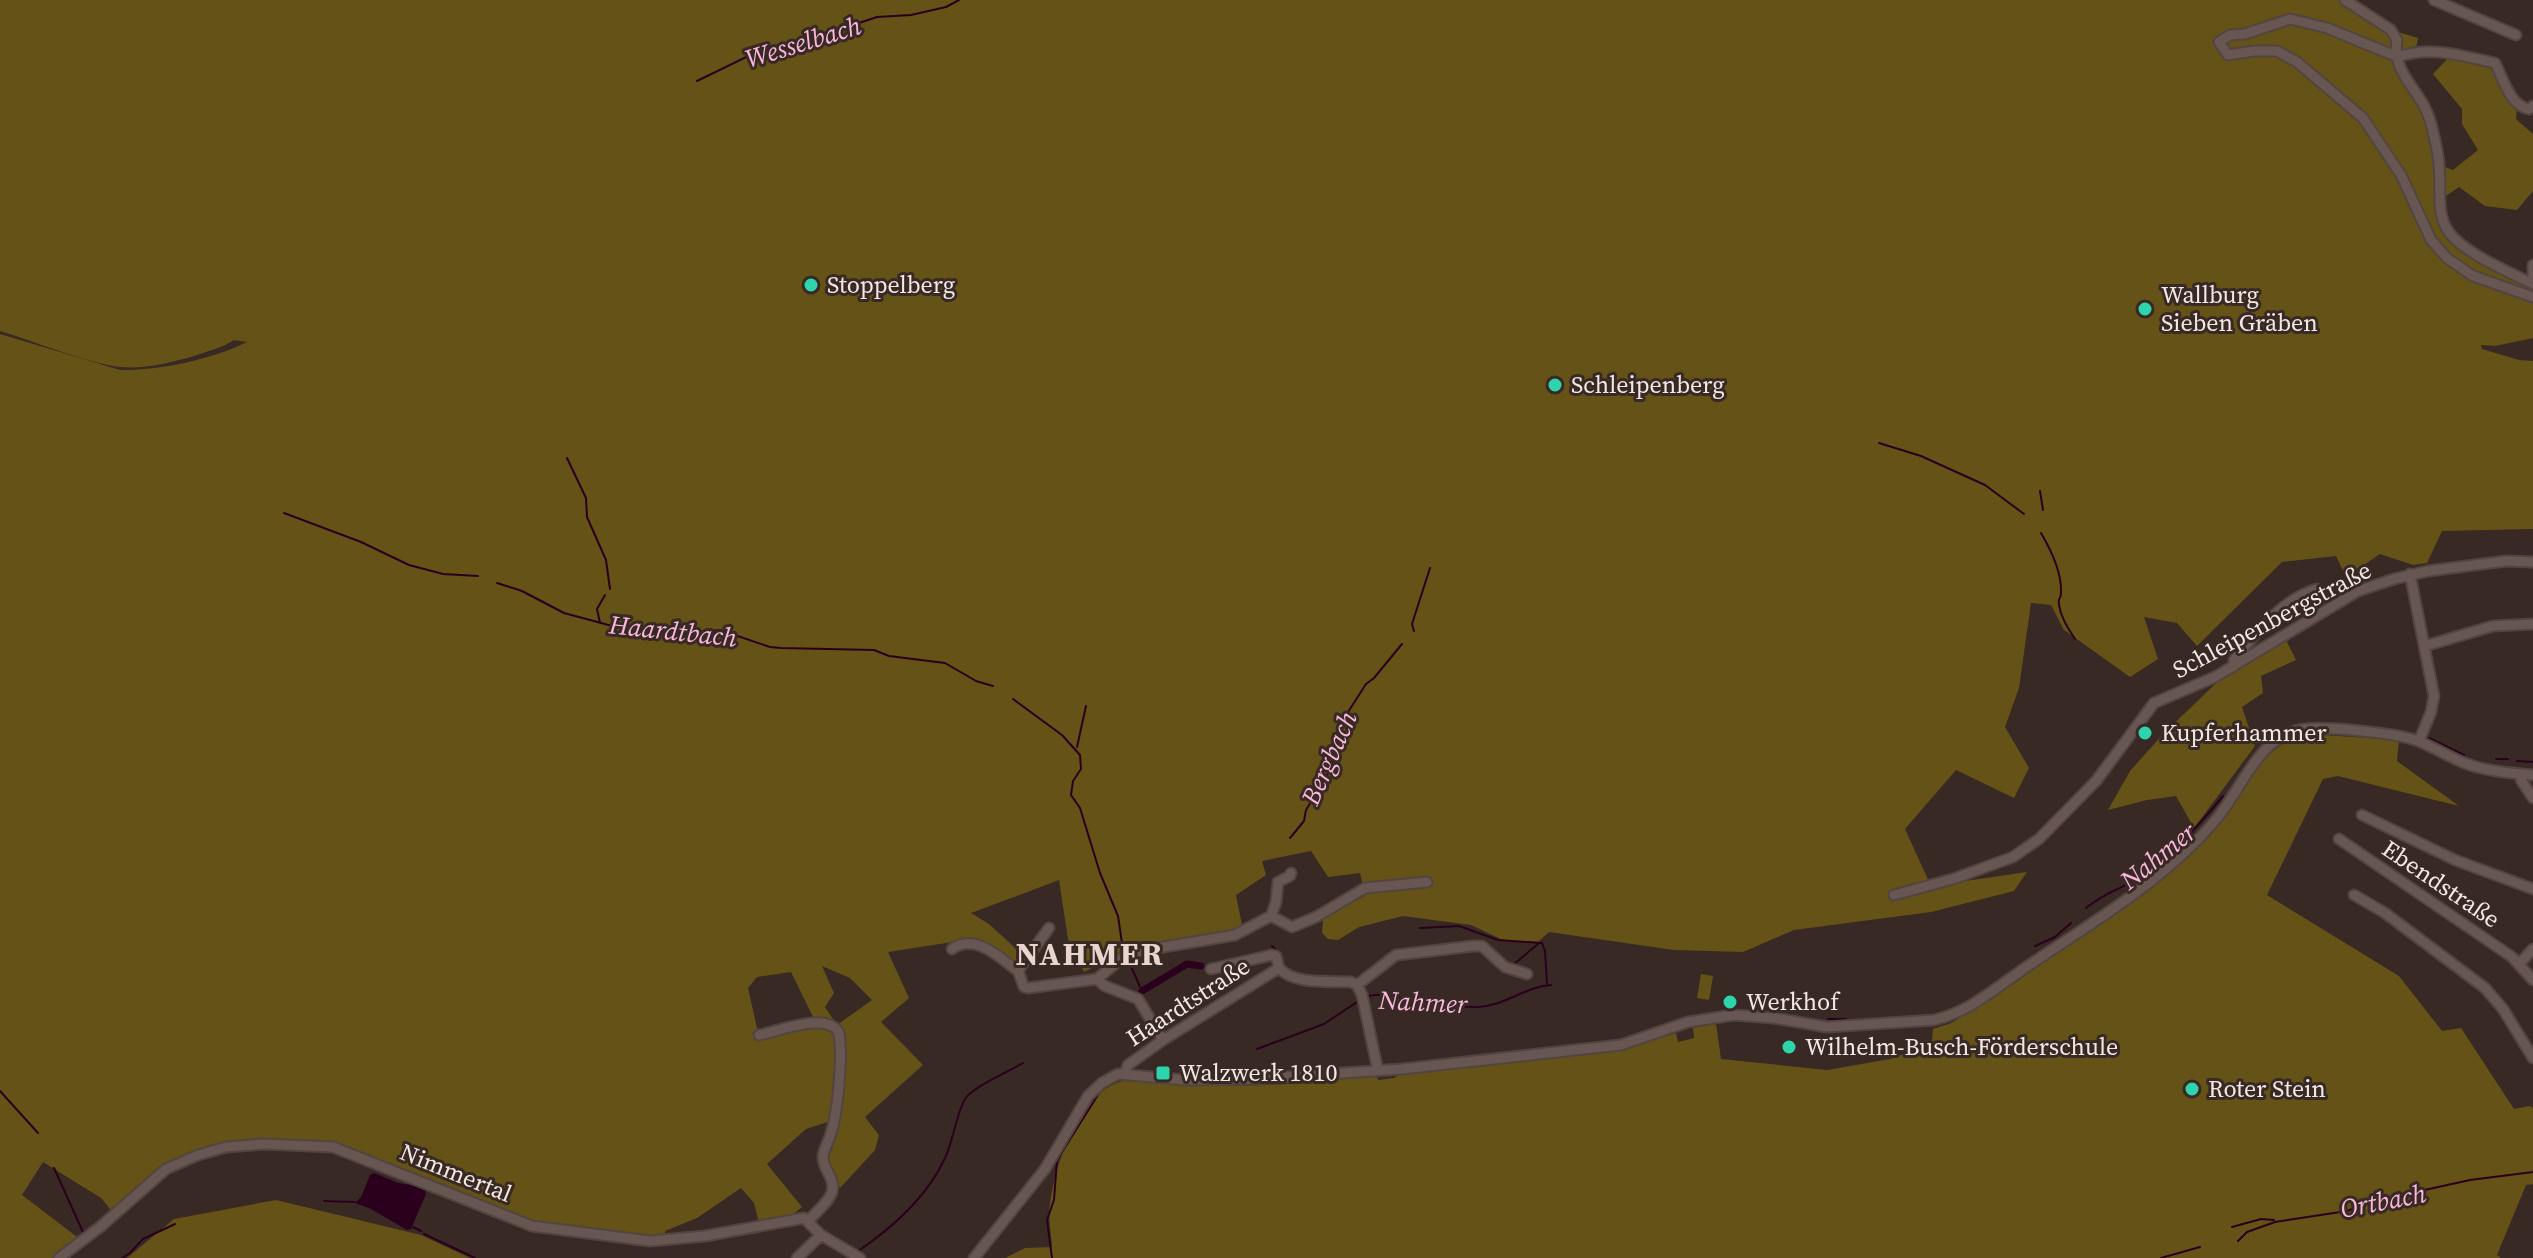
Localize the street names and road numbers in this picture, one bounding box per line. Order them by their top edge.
street label: Schleipenbergstraße [2167,553,2377,686]
street label: Ebendstraße [2376,832,2507,935]
street label: Haardtstraße [1120,949,1256,1054]
street label: Nimmertal [395,1135,517,1210]

